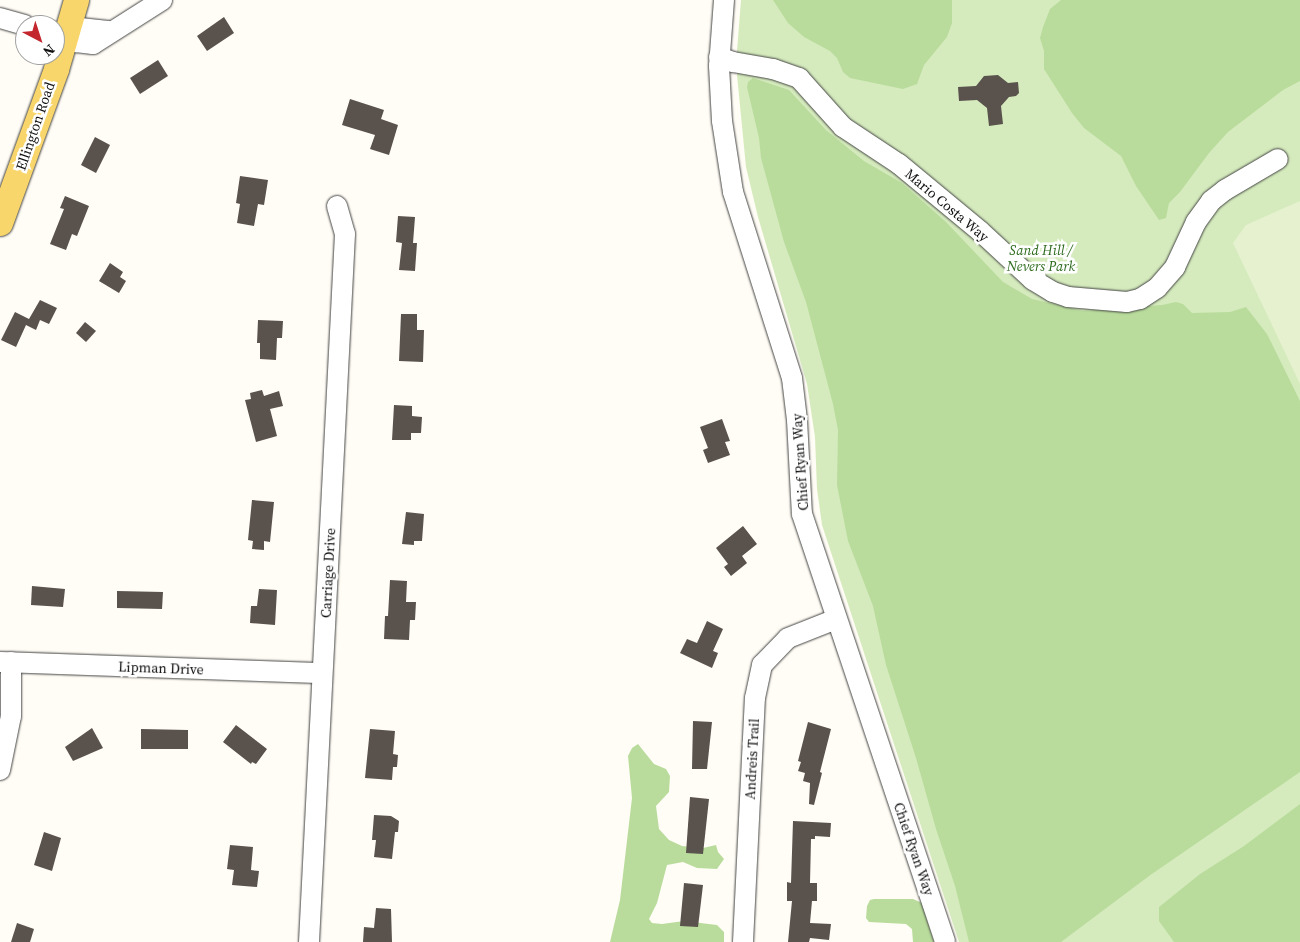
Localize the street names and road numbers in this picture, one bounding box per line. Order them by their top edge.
street label: Ellington Road [12,80,58,172]
street label: Mario Costa Way [902,165,992,245]
street label: Chief Ryan Way [788,413,812,511]
street label: Carriage Drive [317,528,339,618]
street label: Lipman Drive [118,658,204,678]
street label: Andreis Trail [741,718,763,800]
street label: Chief Ryan Way [890,800,938,898]

